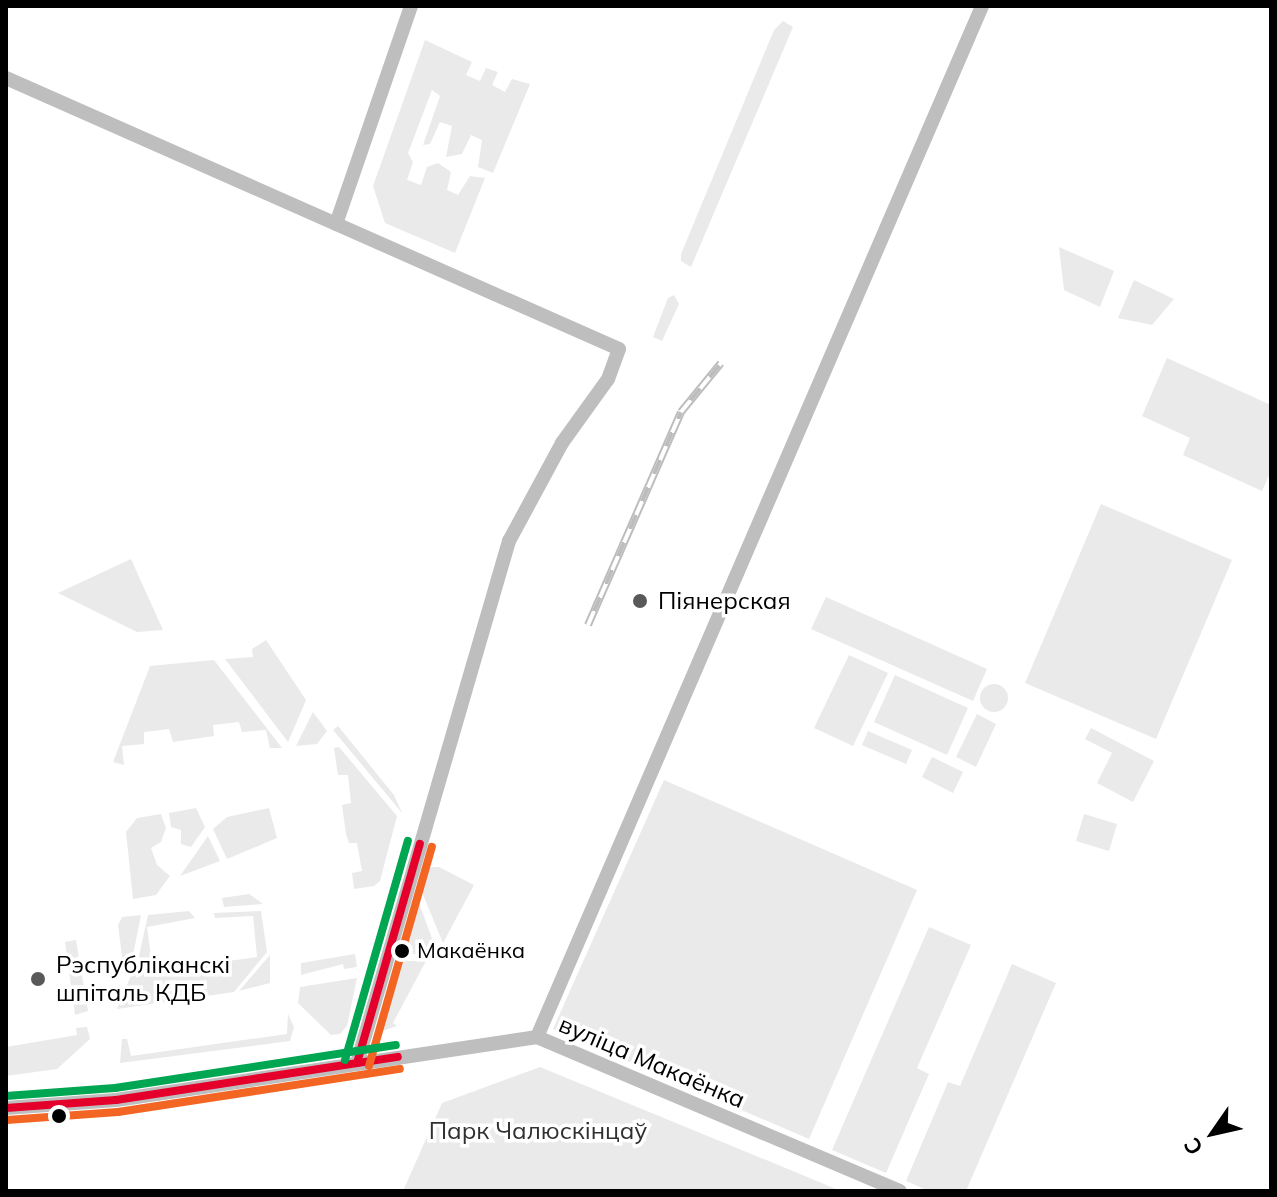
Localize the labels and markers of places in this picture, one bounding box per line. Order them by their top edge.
place label: Піянерская [658,587,791,615]
marker: Піянерская [629,590,651,612]
place label: Макаёнка [417,938,525,964]
marker: Макаёнка [394,943,410,959]
place label: Рэспубліканскі шпіталь КДБ [56,951,230,1007]
marker: Рэспубліканскі шпіталь КДБ [27,968,49,990]
unlabelled marker [51,1108,67,1124]

